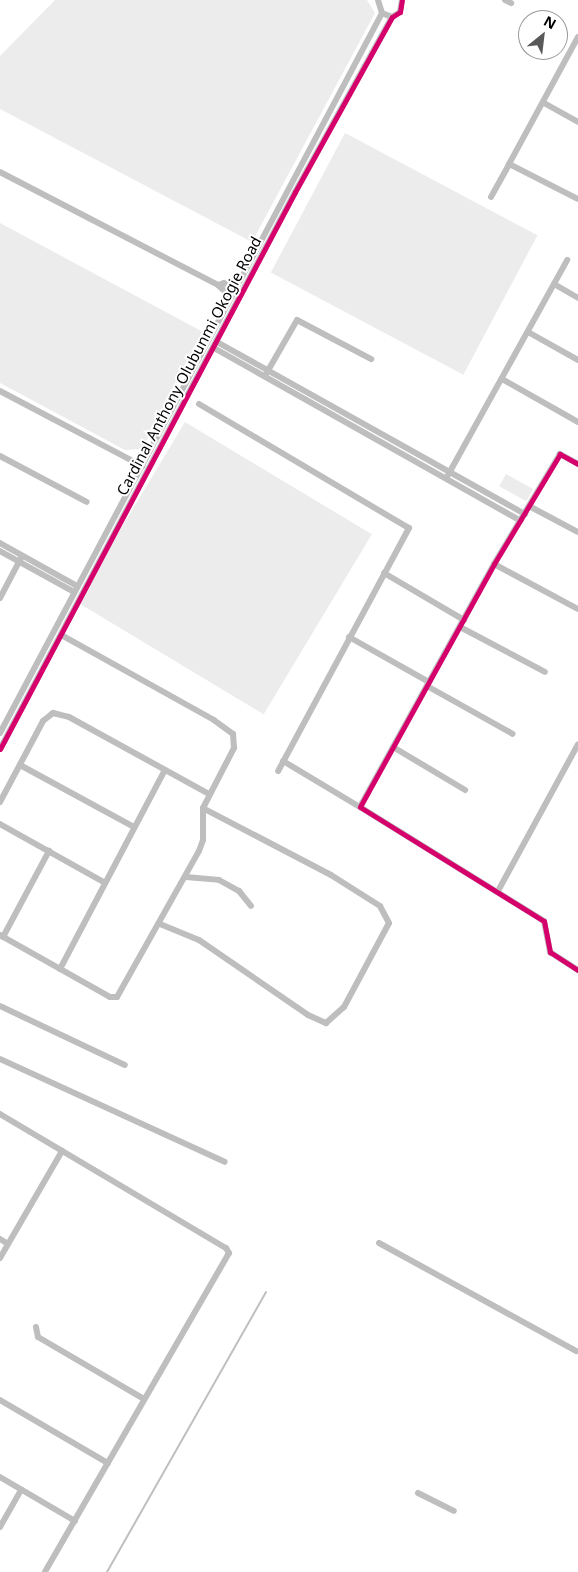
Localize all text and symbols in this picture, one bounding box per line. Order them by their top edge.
north arrow [518,10,568,60]
text: N [540,11,560,33]
street label: Cardinal Anthony Olubunmi Okogie Road [113,234,265,498]

